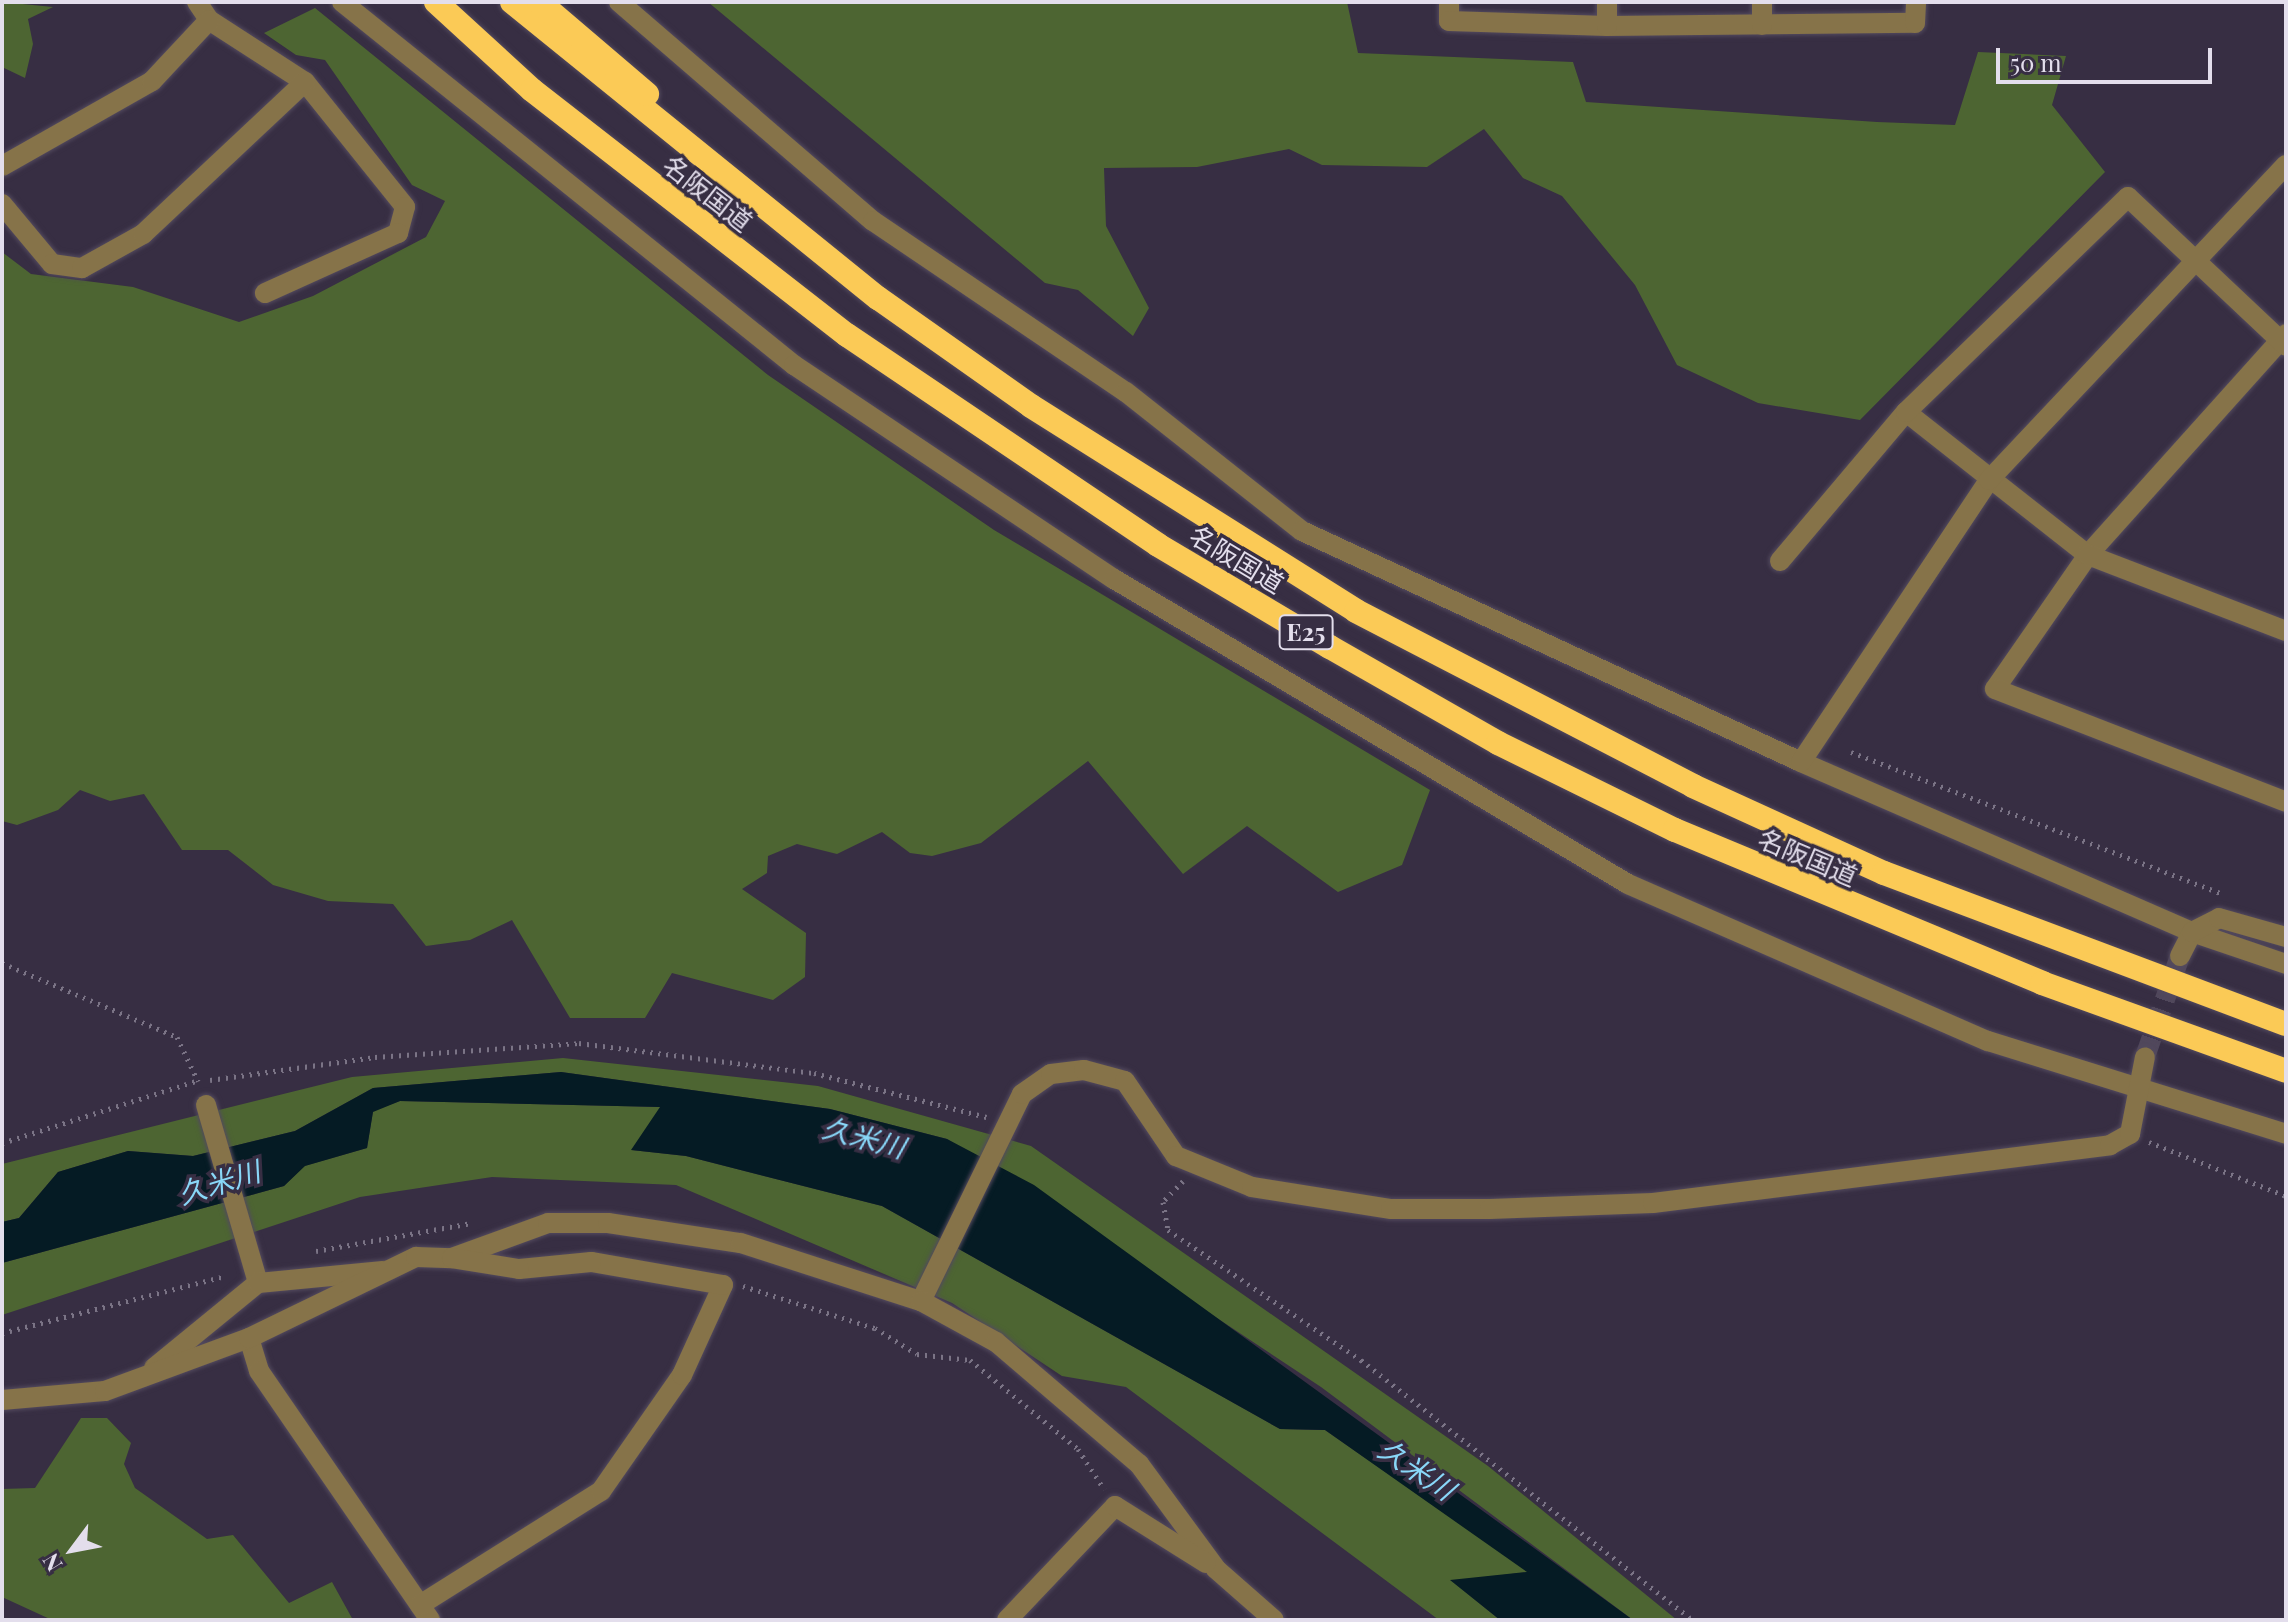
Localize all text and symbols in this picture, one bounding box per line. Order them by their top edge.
scale bar [2000,32,2216,82]
text: 50 m [2010,46,2062,78]
street label: 名阪国道 [657,149,759,237]
street label: 名阪国道 [1184,519,1290,599]
road number: E25 [1278,612,1334,652]
street label: 名阪国道 [1754,822,1862,892]
water label: 久米川 [819,1110,909,1164]
water label: 久米川 [174,1154,264,1210]
water label: 久米川 [1373,1432,1461,1506]
north arrow [32,1510,112,1590]
text: N [35,1548,69,1577]

